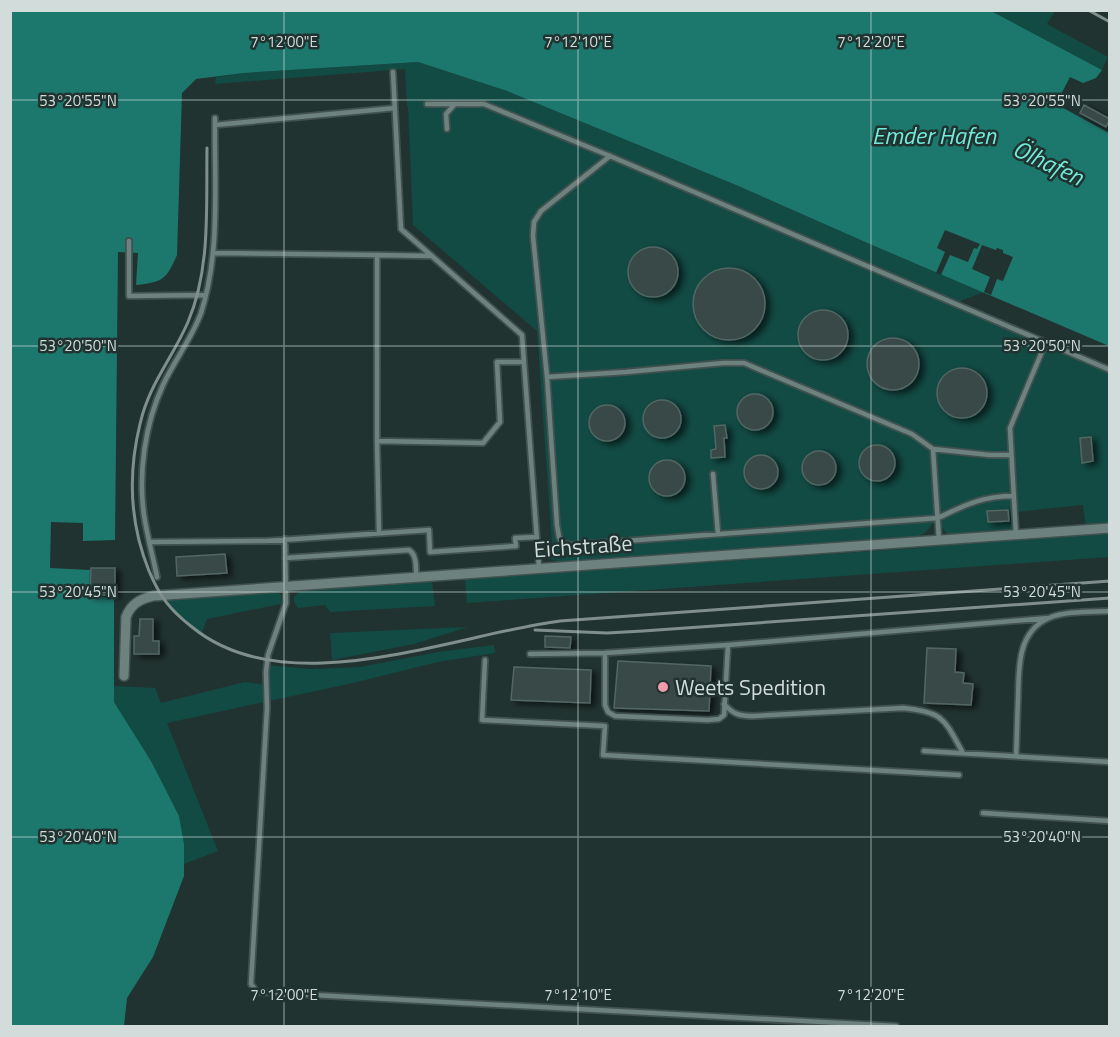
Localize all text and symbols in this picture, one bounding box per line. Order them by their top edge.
text: 7°12'00"E [250,30,318,53]
text: 7°12'10"E [544,30,612,53]
text: 7°12'20"E [837,30,905,53]
text: 53°20'55"N [39,89,117,112]
text: 53°20'55"N [1003,89,1081,112]
water label: Emder Hafen [872,117,997,153]
water label: Ölhafen [1007,130,1091,195]
text: 53°20'50"N [39,334,117,357]
text: 53°20'50"N [1003,334,1081,357]
street label: Eichstraße [533,526,633,566]
text: 53°20'45"N [39,580,117,603]
text: 53°20'45"N [1003,580,1081,603]
place label: Weets Spedition [675,670,826,704]
marker: Weets Spedition [656,680,670,694]
text: 53°20'40"N [39,825,117,848]
text: 53°20'40"N [1003,825,1081,848]
text: 7°12'00"E [250,983,318,1006]
text: 7°12'10"E [544,983,612,1006]
text: 7°12'20"E [837,983,905,1006]

